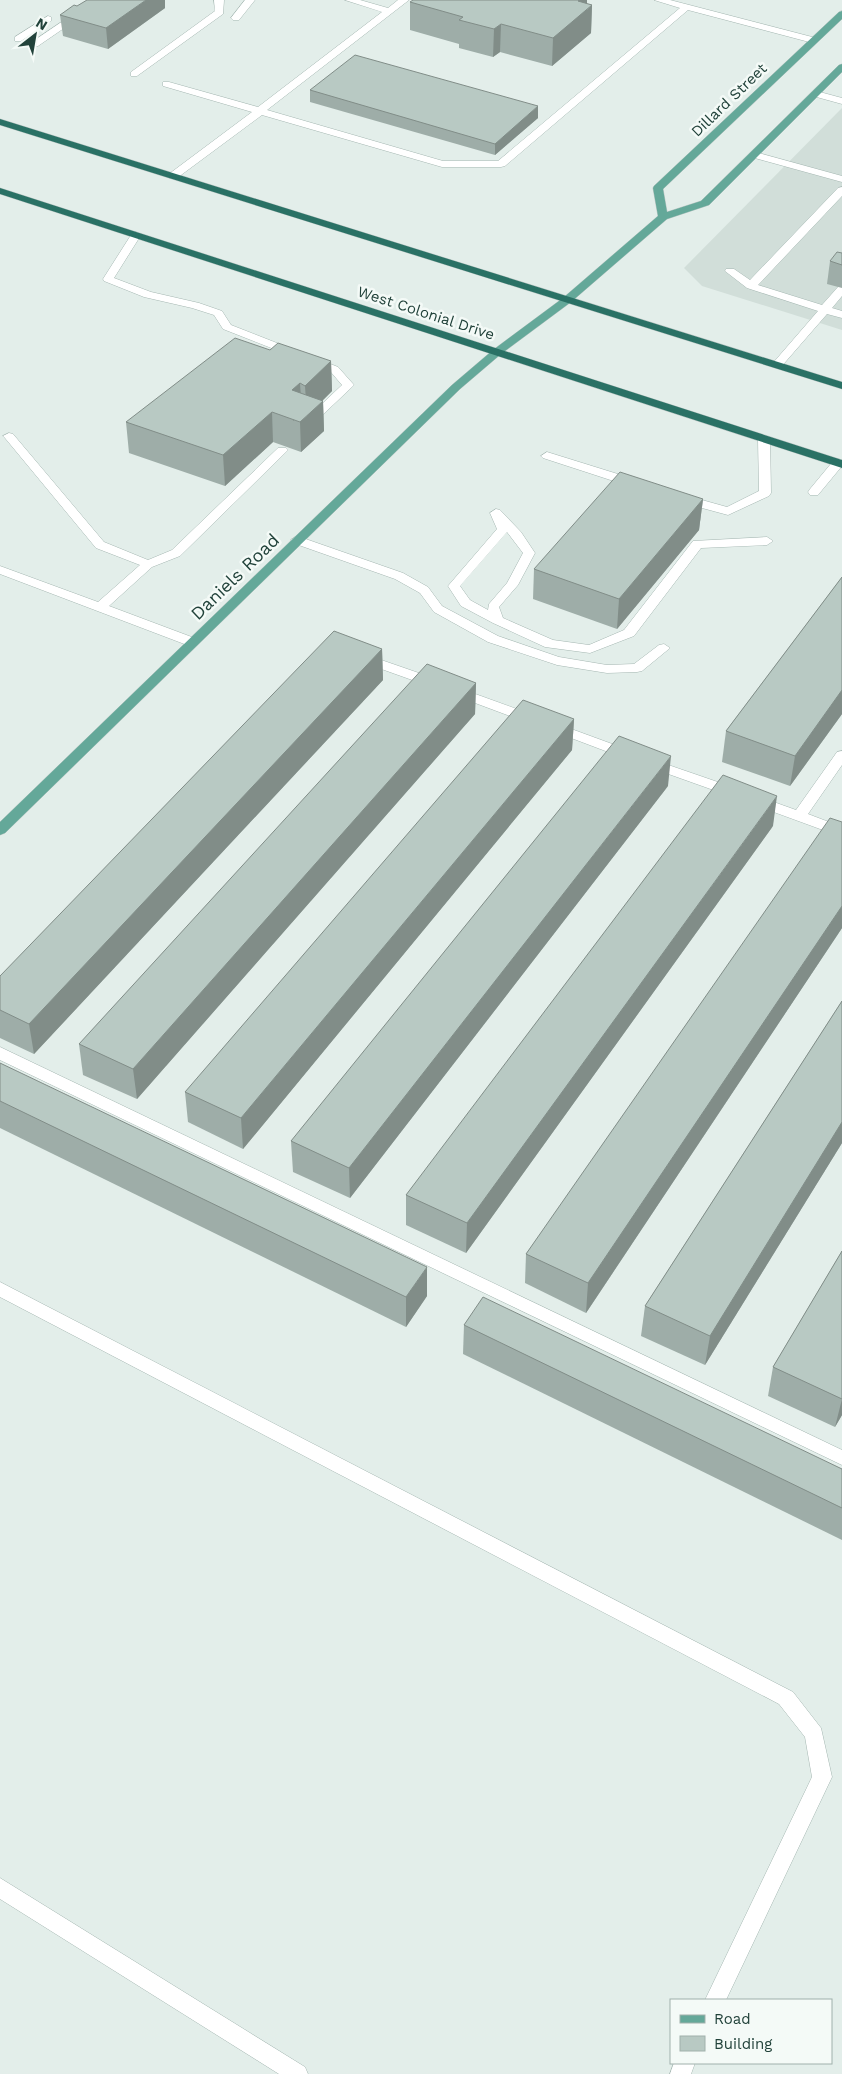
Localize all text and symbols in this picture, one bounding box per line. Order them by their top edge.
north arrow [10,10,60,60]
text: N [33,14,50,33]
street label: Dillard Street [688,59,771,140]
street label: West Colonial Drive [355,282,497,344]
street label: Daniels Road [186,529,283,624]
legend [670,1999,832,2064]
text: Road [714,2010,751,2028]
text: Building [714,2035,772,2053]

